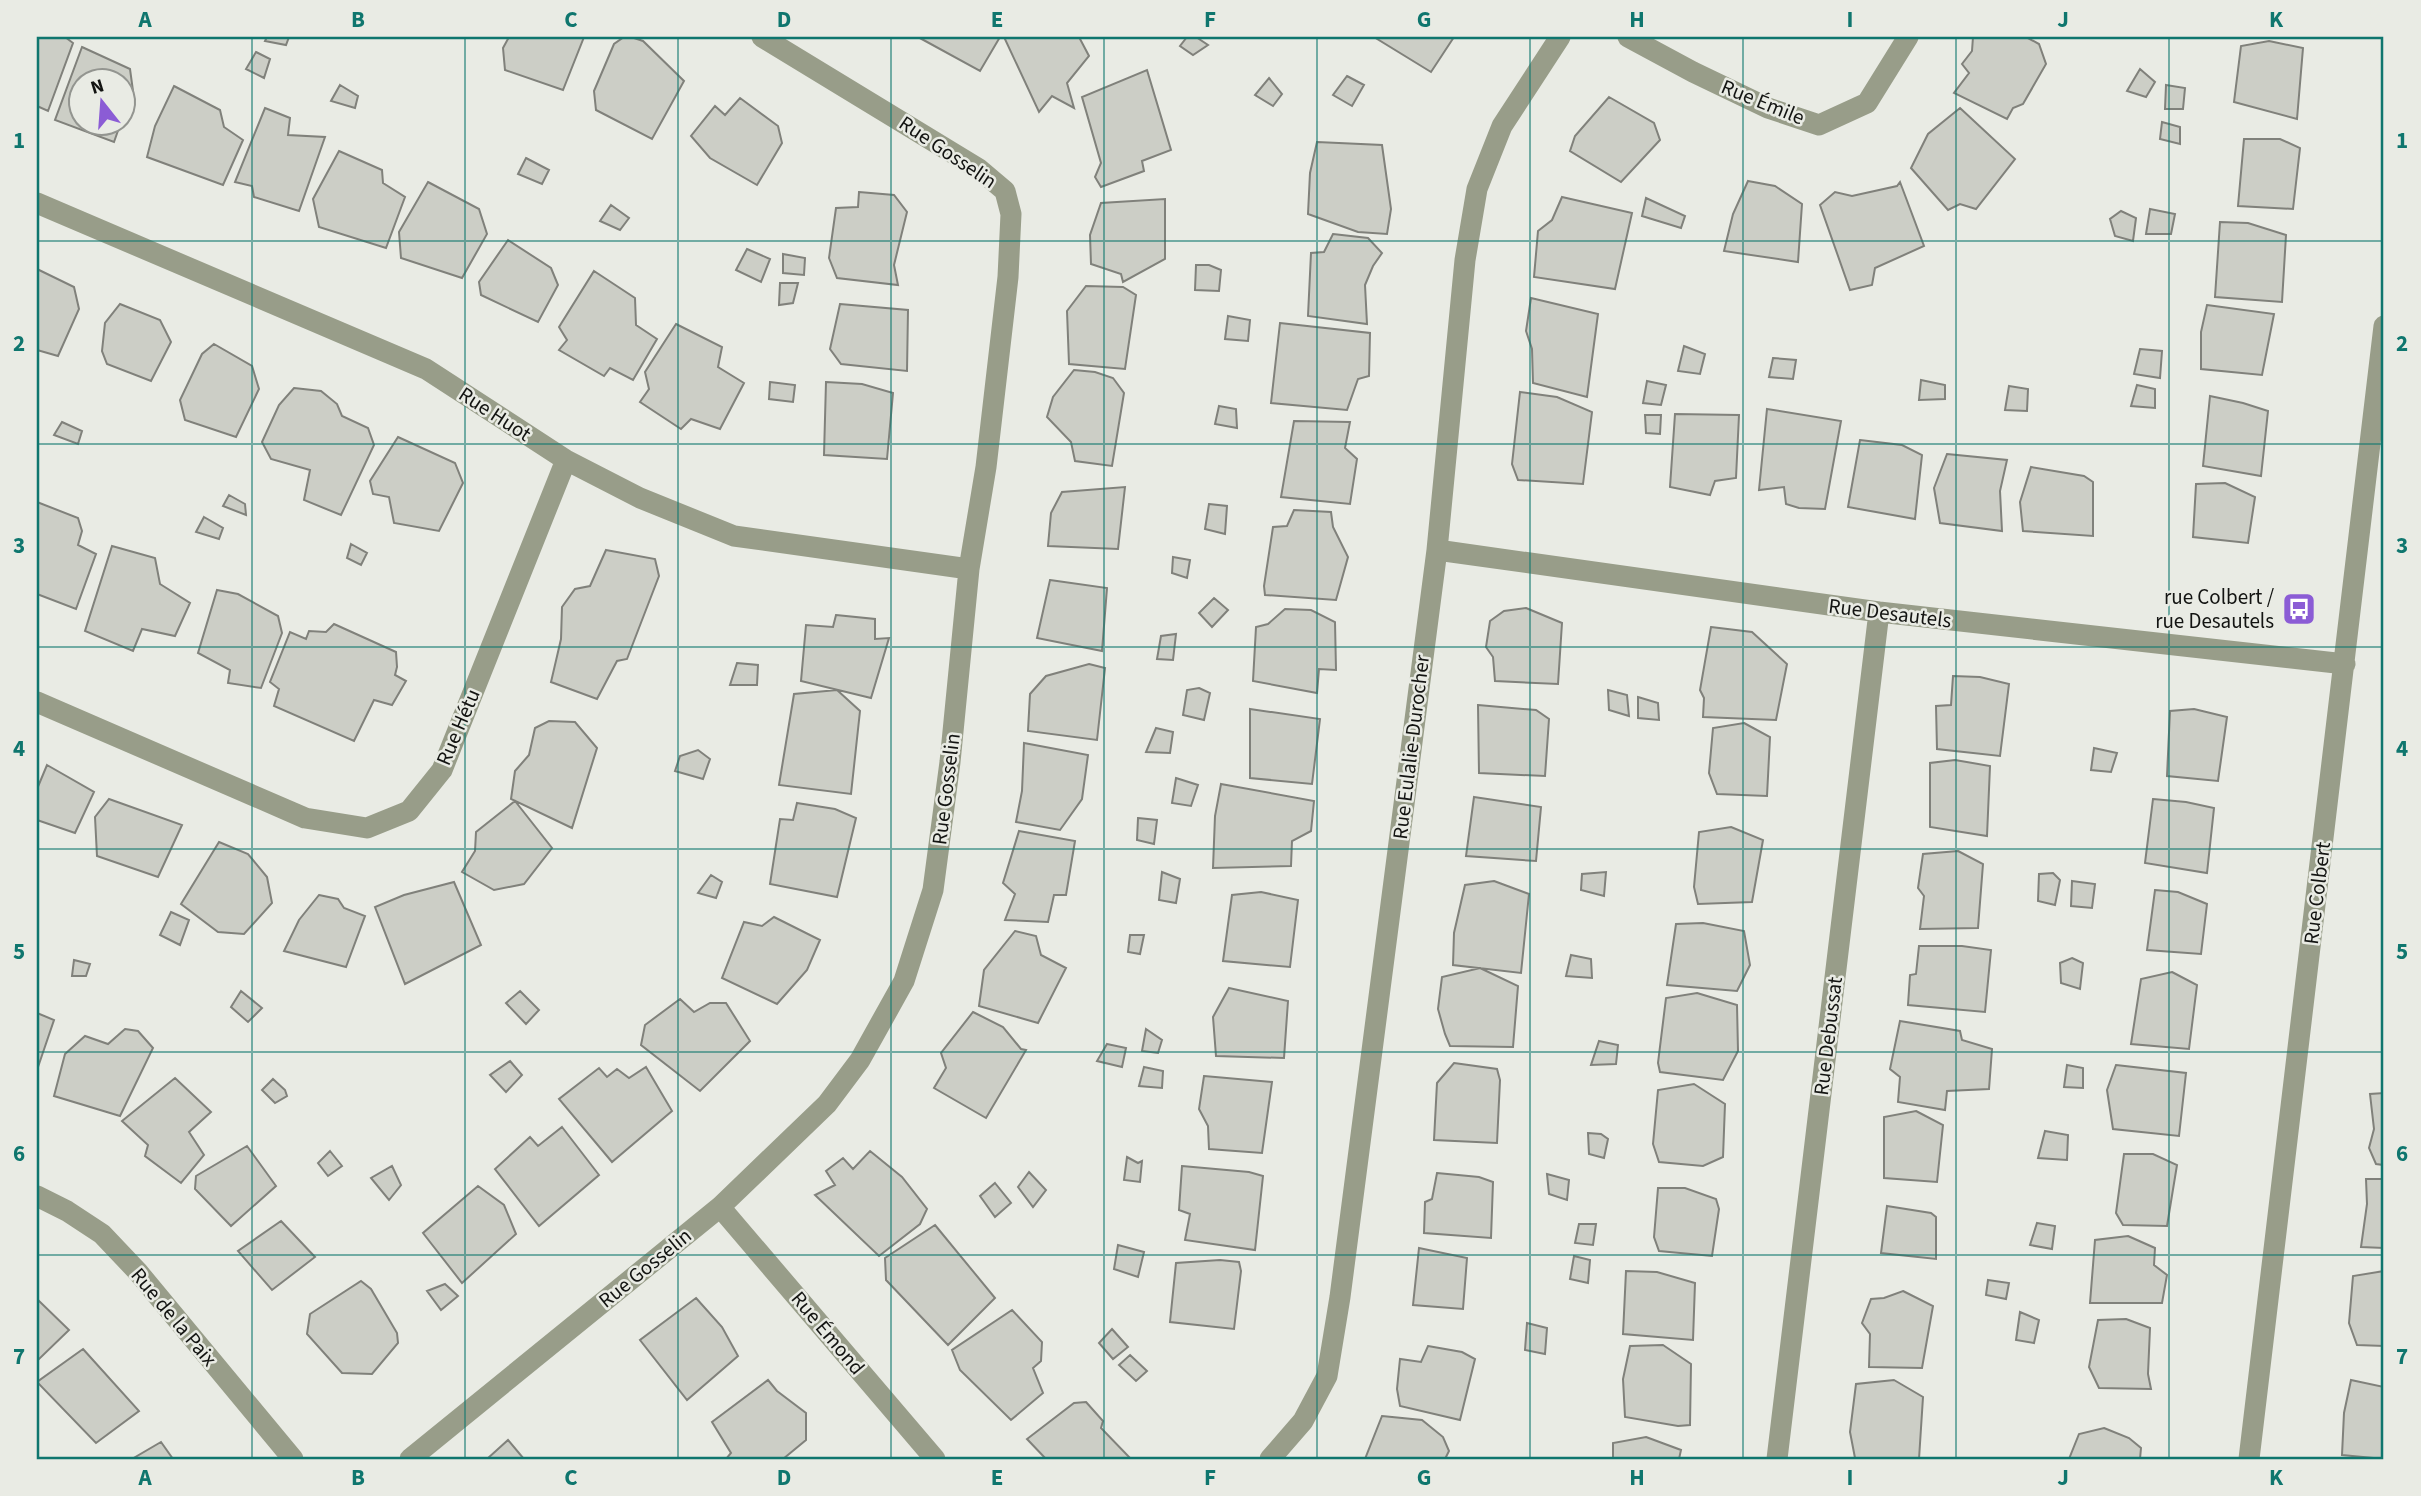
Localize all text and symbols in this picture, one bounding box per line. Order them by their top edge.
text: A [137,3,152,36]
text: B [351,3,365,36]
text: C [564,3,578,36]
text: D [777,3,791,36]
text: E [991,3,1003,36]
text: F [1204,3,1216,36]
text: G [1417,3,1431,36]
text: H [1629,3,1645,36]
text: I [1847,3,1853,36]
text: J [2057,3,2069,36]
text: K [2269,3,2284,36]
north arrow [66,66,136,136]
text: N [87,72,107,102]
street label: Rue Émile [1717,72,1809,132]
street label: Rue Gosselin [893,108,1003,196]
text: 1 [13,124,25,157]
text: 1 [2396,124,2408,157]
text: 2 [13,327,25,360]
text: 2 [2396,327,2408,360]
street label: Rue Huot [453,379,537,449]
text: 3 [13,529,25,562]
text: 3 [2396,529,2408,562]
place label: rue Colbert / rue Desautels [2155,582,2275,636]
bus stop icon: rue Colbert / rue Desautels [2280,590,2318,628]
street label: Rue Desautels [1827,591,1953,635]
street label: Rue Eulalie-Durocher [1385,652,1437,841]
street label: Rue Hétu [428,684,488,770]
street label: Rue Gosselin [924,731,968,847]
text: 4 [13,732,25,765]
text: 4 [2396,732,2408,765]
street label: Rue Colbert [2296,840,2338,946]
text: 5 [13,935,25,968]
text: 5 [2396,935,2408,968]
street label: Rue Debussat [1806,975,1850,1097]
text: 6 [13,1137,25,1170]
text: 6 [2396,1137,2408,1170]
street label: Rue Gosselin [592,1221,698,1315]
street label: Rue de la Paix [124,1261,225,1373]
street label: Rue Émond [784,1285,872,1381]
text: 7 [13,1340,25,1373]
text: 7 [2396,1340,2408,1373]
text: A [137,1461,152,1494]
text: B [351,1461,365,1494]
text: C [564,1461,578,1494]
text: D [777,1461,791,1494]
text: E [991,1461,1003,1494]
text: F [1204,1461,1216,1494]
text: G [1417,1461,1431,1494]
text: H [1629,1461,1645,1494]
text: I [1847,1461,1853,1494]
text: J [2057,1461,2069,1494]
text: K [2269,1461,2284,1494]

